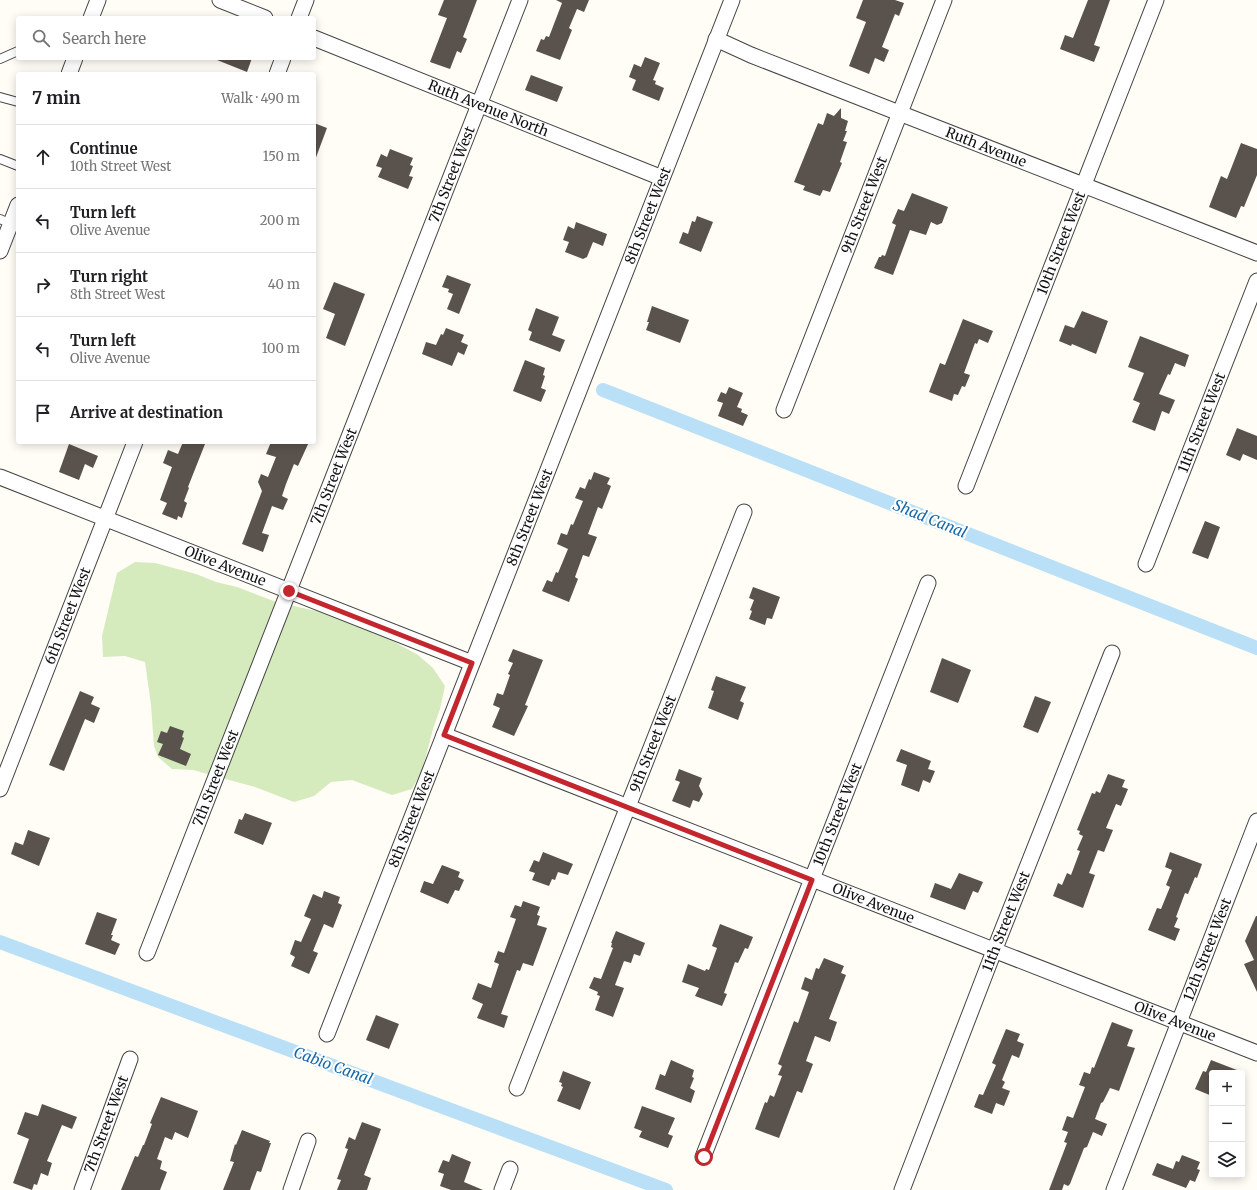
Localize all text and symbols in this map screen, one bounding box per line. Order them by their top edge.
search box [16,16,316,60]
icon: search [30,27,52,49]
text: Search here [62,29,146,48]
street label: Ruth Avenue North [425,76,551,140]
text: 7 min [32,87,81,109]
text: Walk · 490 m [221,90,300,107]
street label: 7th Street West [425,123,479,225]
street label: Ruth Avenue [943,123,1029,171]
text: Continue [70,139,138,158]
icon: ahead [32,146,54,168]
text: 150 m [263,148,300,165]
street label: 9th Street West [837,153,891,256]
text: 10th Street West [70,158,171,175]
street label: 8th Street West [620,164,675,267]
street label: 10th Street West [1033,188,1090,297]
text: Turn left [70,203,136,222]
icon: left [32,210,54,232]
text: 200 m [260,212,300,229]
text: Olive Avenue [70,222,150,239]
text: Turn right [70,267,148,286]
icon: right [32,274,54,296]
text: 40 m [268,276,300,293]
text: 8th Street West [70,286,165,303]
text: Turn left [70,331,136,350]
icon: left [32,338,54,360]
text: 100 m [262,340,300,357]
text: Olive Avenue [70,350,150,367]
street label: 11th Street West [1174,369,1229,475]
icon: arrive [32,402,54,424]
text: Arrive at destination [70,403,223,422]
street label: 7th Street West [307,425,361,527]
street label: 8th Street West [502,466,557,568]
water label: Shad Canal [891,495,970,542]
street label: Olive Avenue [182,542,269,590]
street label: 6th Street West [40,564,95,667]
route end [280,582,298,600]
street label: 9th Street West [625,692,680,795]
street label: 7th Street West [189,727,243,829]
street label: 10th Street West [809,760,866,869]
street label: 8th Street West [384,767,439,870]
street label: 11th Street West [978,868,1034,974]
street label: Olive Avenue [830,879,917,927]
street label: 12th Street West [1179,895,1235,1003]
street label: Olive Avenue [1132,997,1219,1045]
water label: Cabio Canal [291,1042,375,1089]
map controls [1209,1070,1245,1178]
button: + [1209,1070,1245,1106]
street label: 7th Street West [80,1073,132,1175]
button: − [1209,1106,1245,1142]
button: layers [1209,1142,1245,1178]
route start [695,1148,713,1166]

